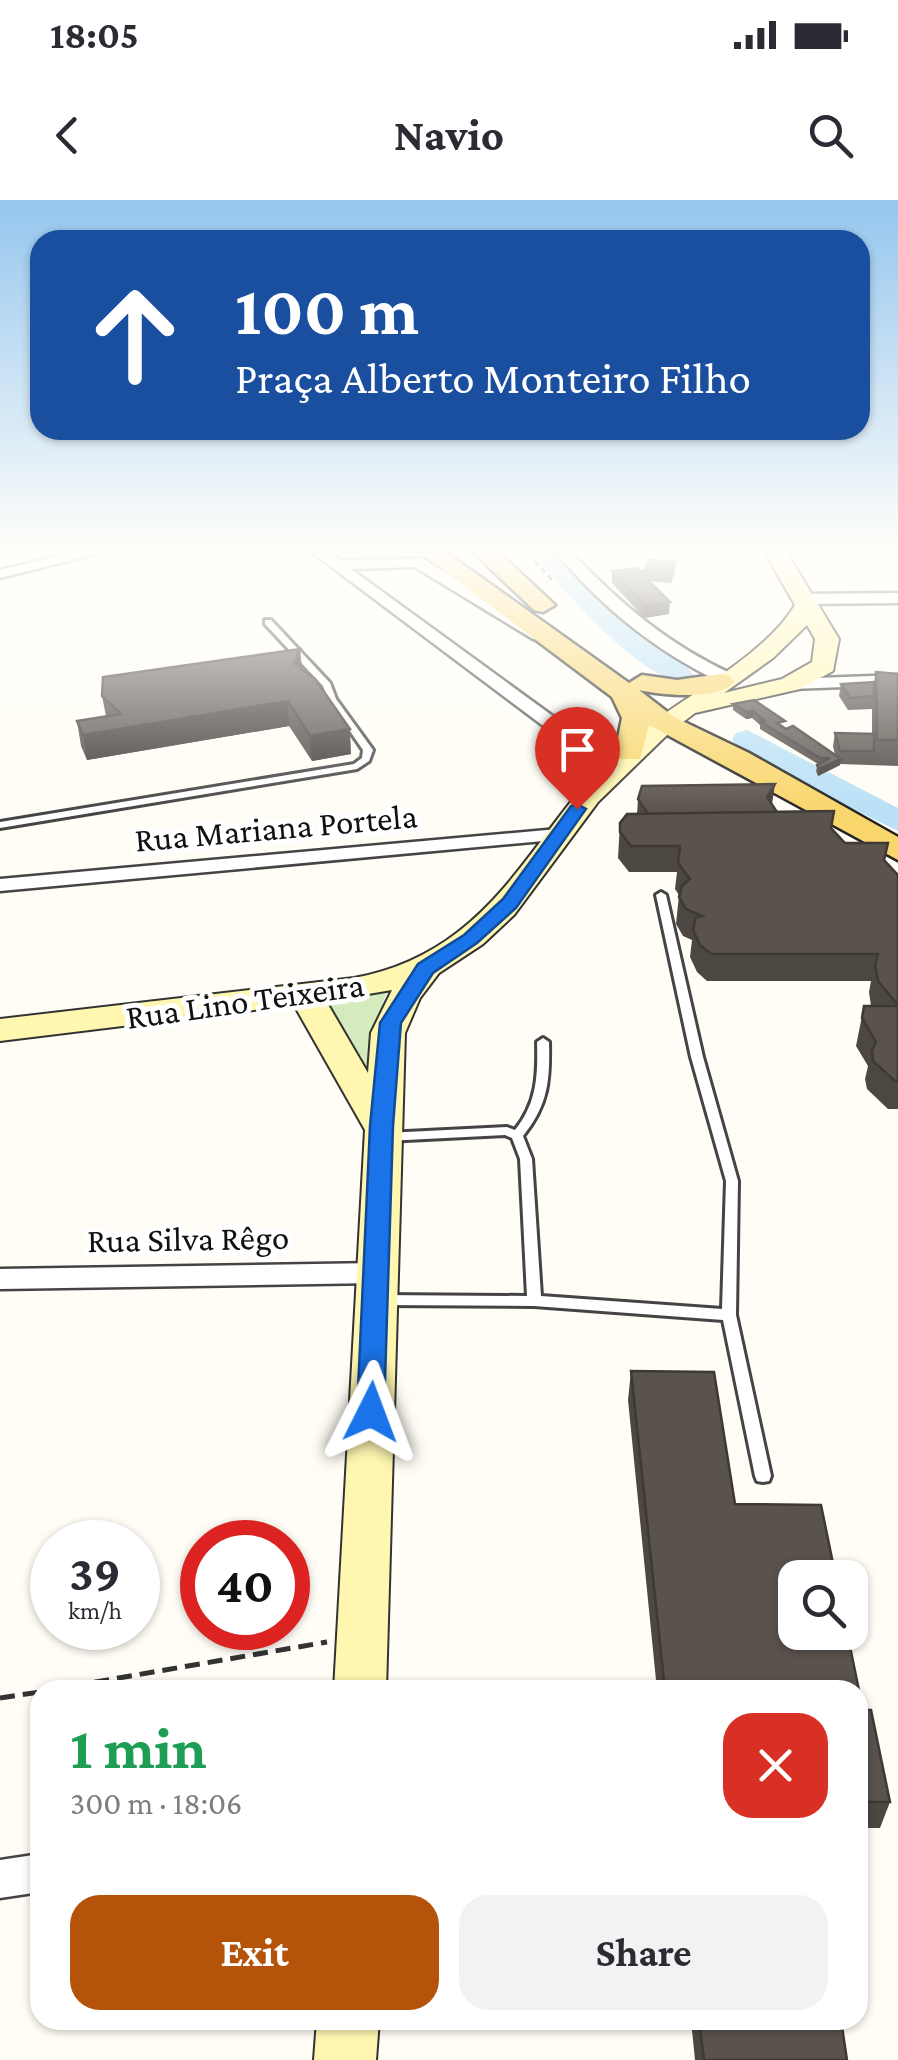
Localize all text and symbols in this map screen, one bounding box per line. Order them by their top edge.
text: 18:05 [50,14,139,56]
icon: back [40,108,95,163]
icon: search [803,108,858,163]
text: Navio [394,110,504,160]
icon: ahead [70,270,200,400]
text: 100 m [235,271,419,349]
text: Praça Alberto Monteiro Filho [235,353,751,403]
pin [535,707,620,810]
icon: arrive [550,722,605,777]
street label: Rua Mariana Portela [133,796,419,860]
street label: Rua Lino Teixeira [123,965,367,1037]
street label: Rua Silva Rêgo [87,1218,289,1260]
position arrow [319,1360,423,1464]
speed limit sign: 40 [180,1520,310,1650]
text: 39 [69,1545,121,1601]
map controls [778,1560,868,1650]
button: search [778,1560,868,1650]
text: km/h [68,1597,122,1624]
button: close [723,1713,828,1818]
text: 1 min [70,1714,207,1781]
text: 300 m · 18:06 [70,1785,242,1821]
button: Exit [70,1895,439,2010]
button: Share [459,1895,828,2010]

